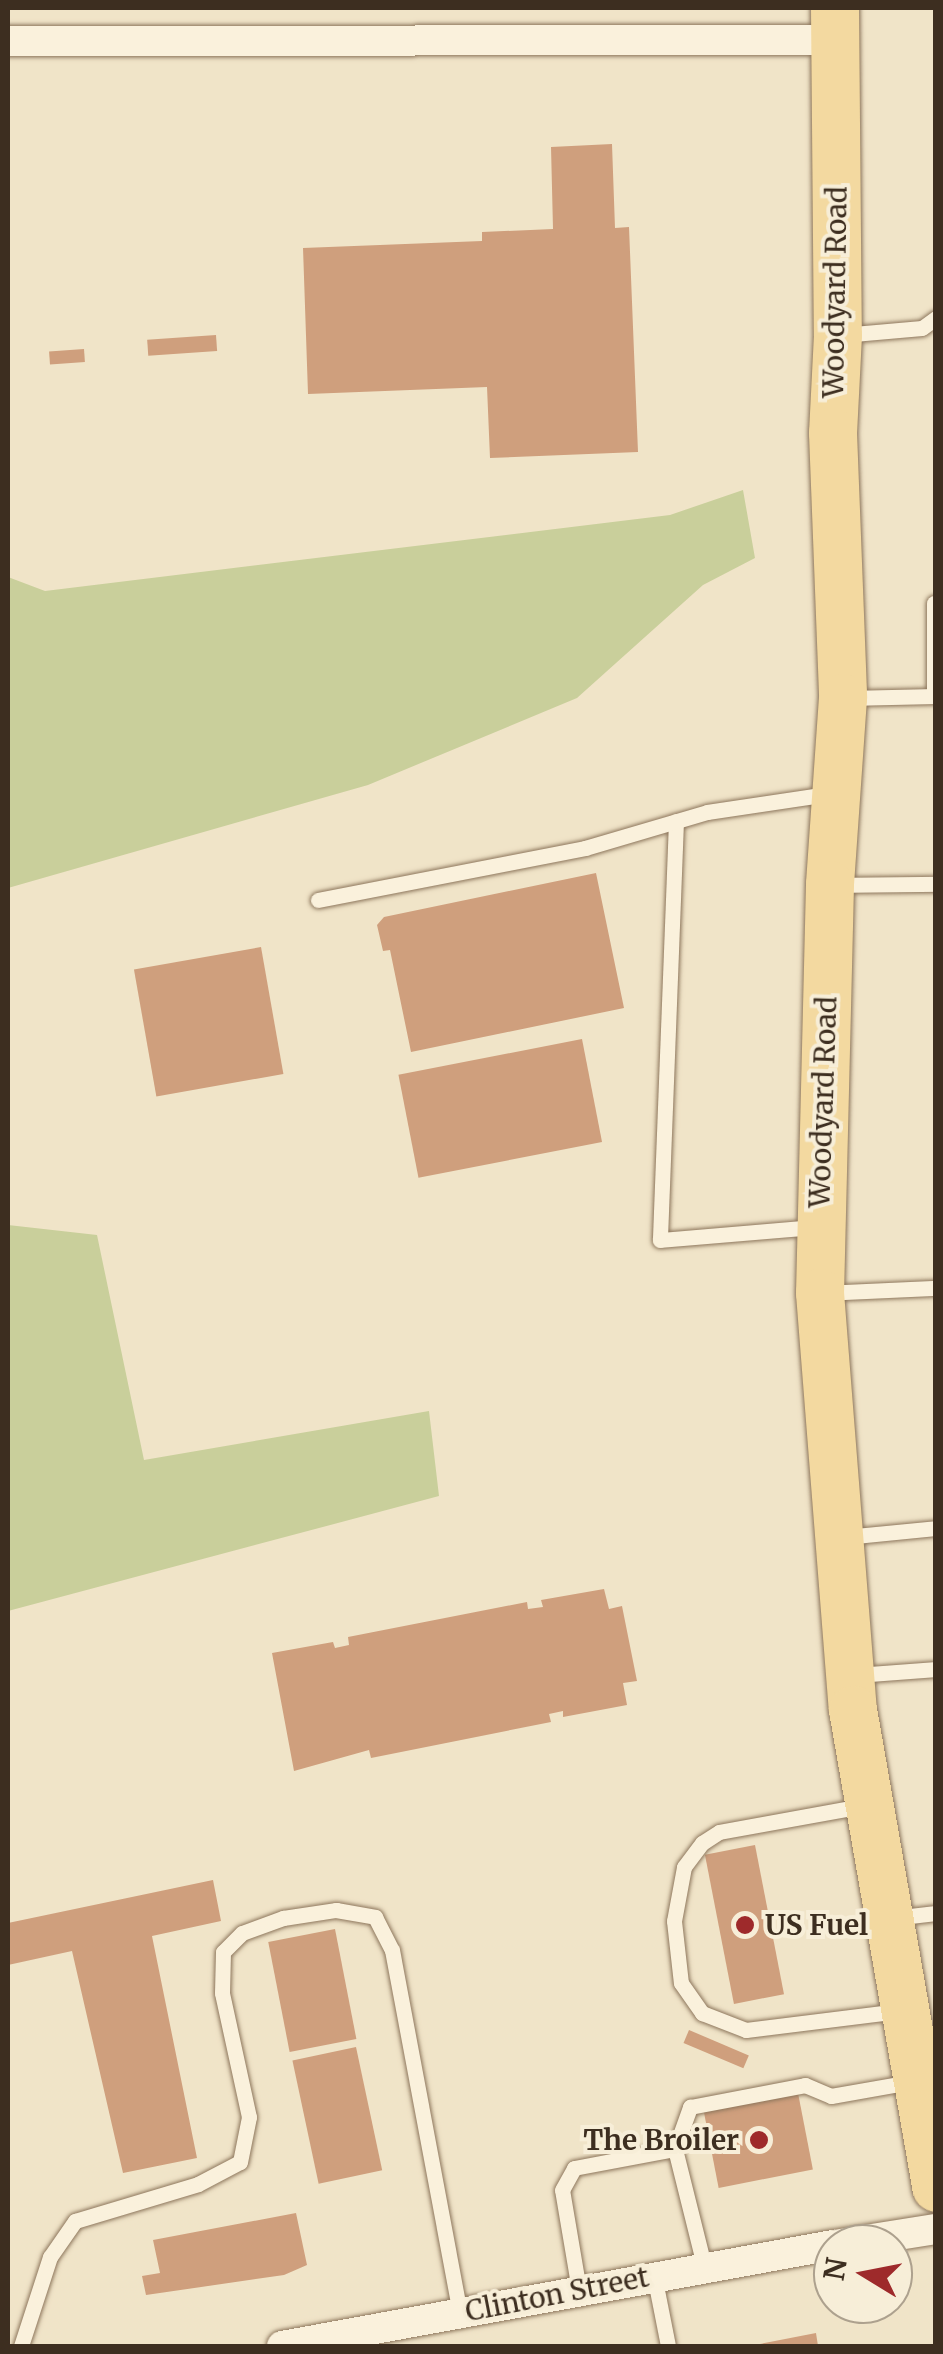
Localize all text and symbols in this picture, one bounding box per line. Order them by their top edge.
street label: Woodyard Road [816,186,854,398]
street label: Woodyard Road [803,996,843,1208]
place label: US Fuel [765,1908,868,1942]
marker: US Fuel [734,1914,756,1936]
place label: The Broiler [583,2123,739,2157]
marker: The Broiler [748,2129,770,2151]
north arrow [813,2224,913,2324]
text: N [816,2255,855,2283]
street label: Clinton Street [462,2260,652,2328]

